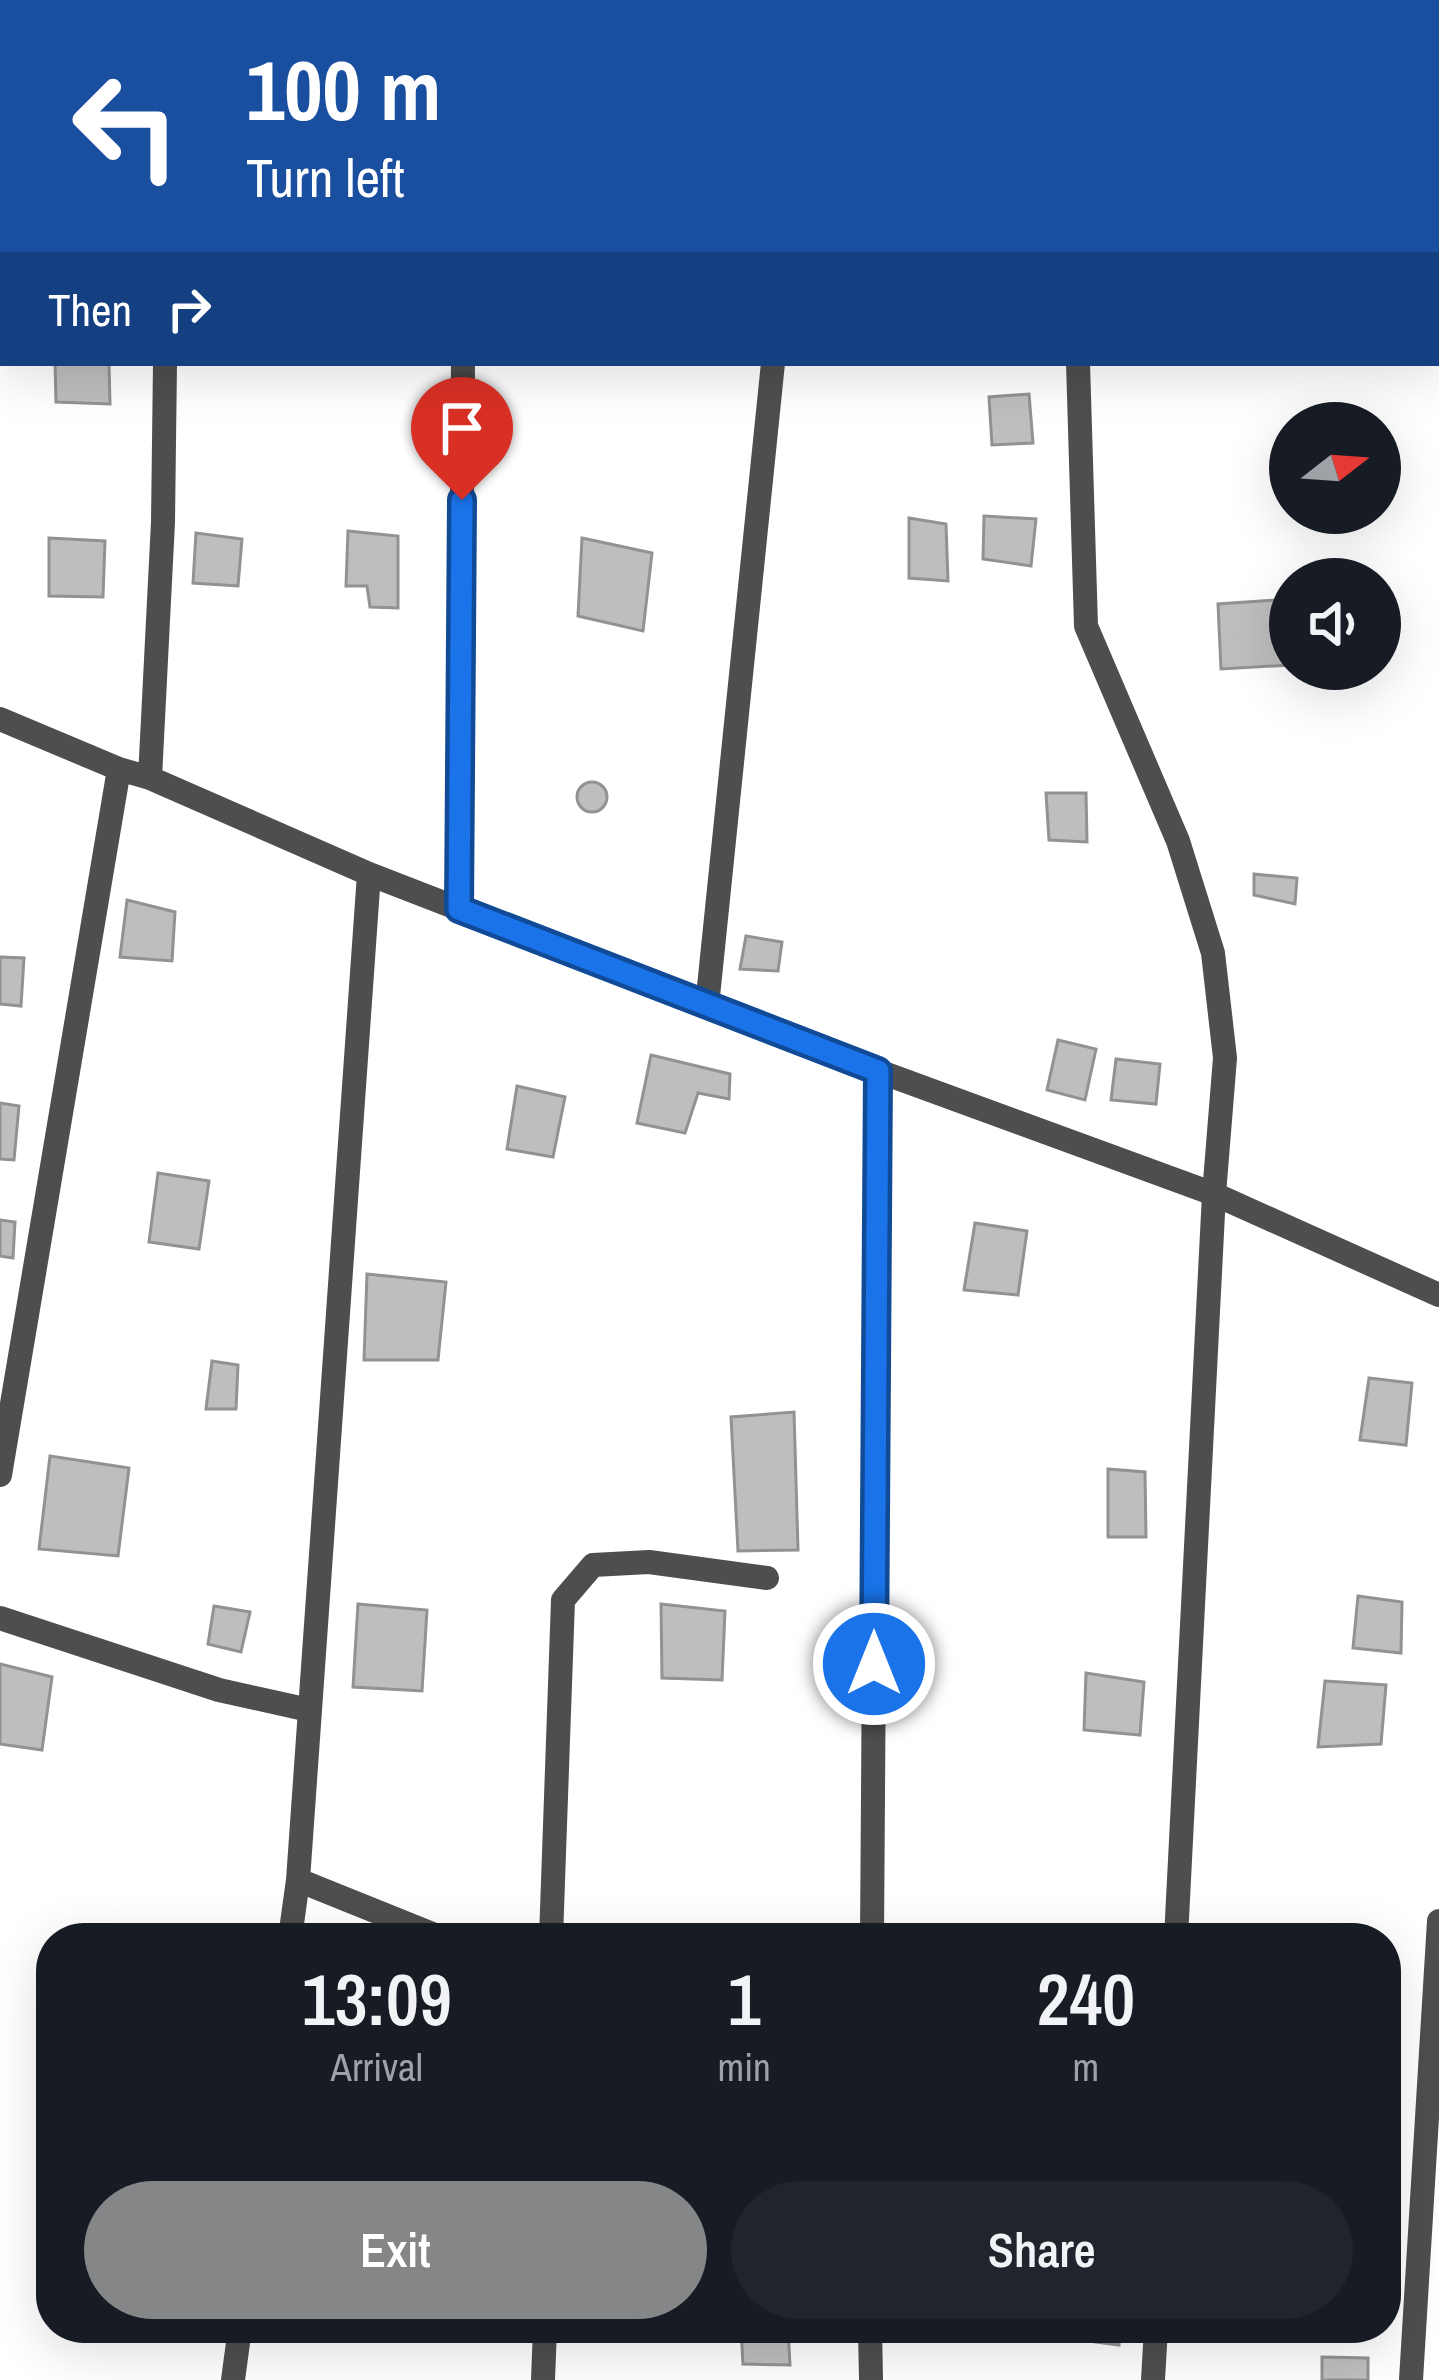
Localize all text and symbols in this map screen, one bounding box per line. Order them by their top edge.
text: 100 m [246,33,441,146]
icon: left [48,48,204,204]
text: Turn left [246,141,405,214]
icon: right [156,276,222,342]
text: Then [48,279,132,340]
pin [411,377,513,500]
icon: arrive [429,395,495,461]
north arrow [1269,402,1401,534]
map controls [1269,402,1401,690]
button: sound [1269,558,1401,690]
position arrow [811,1601,937,1727]
text: 13:09 [302,1950,452,2047]
text: 1 [728,1950,761,2047]
text: 240 [1037,1950,1135,2047]
text: Arrival [331,2041,423,2093]
text: min [718,2041,771,2093]
text: m [1073,2041,1099,2093]
button: Exit [84,2181,707,2319]
button: Share [731,2181,1353,2319]

